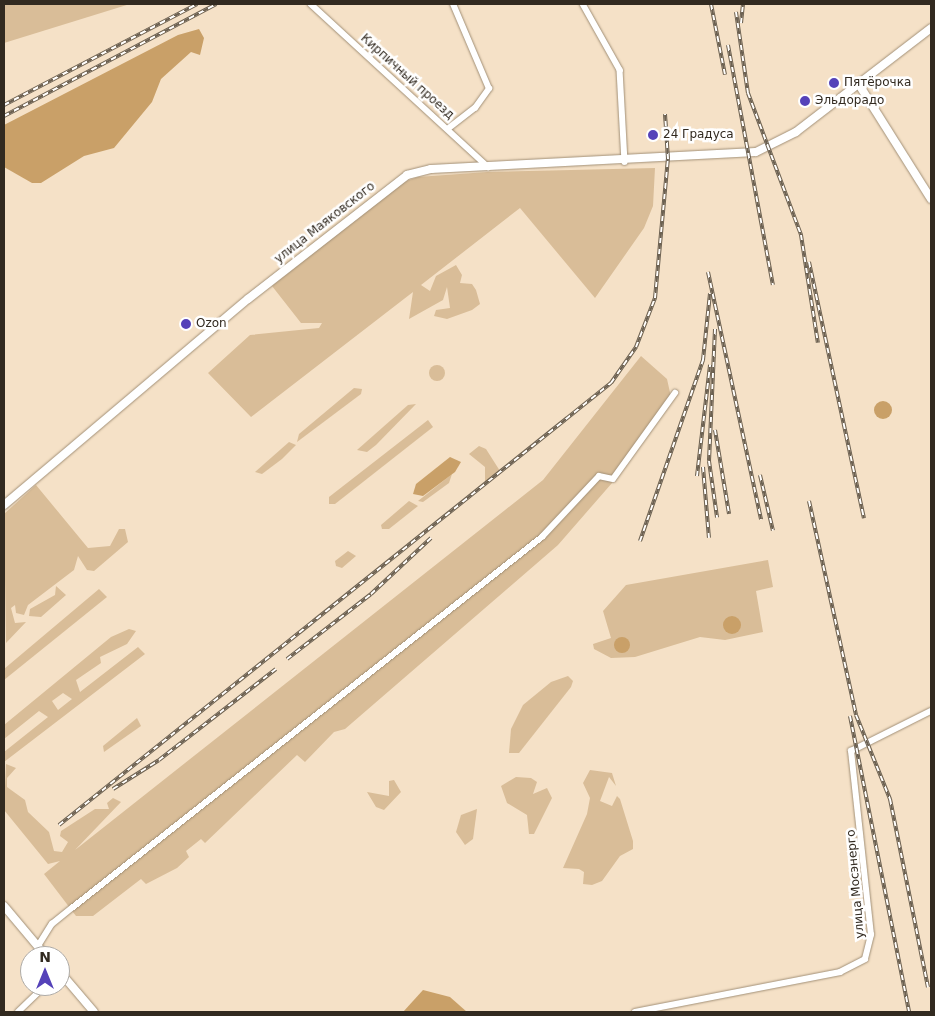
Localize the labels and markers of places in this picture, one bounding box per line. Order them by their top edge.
place label: Пятёрочка [844,76,911,90]
marker: Пятёрочка [828,77,840,89]
place label: Эльдорадо [815,94,884,108]
marker: Эльдорадо [799,95,811,107]
place label: 24 Градуса [663,128,734,142]
marker: 24 Градуса [647,129,659,141]
place label: Ozon [196,317,227,331]
marker: Ozon [180,318,192,330]

